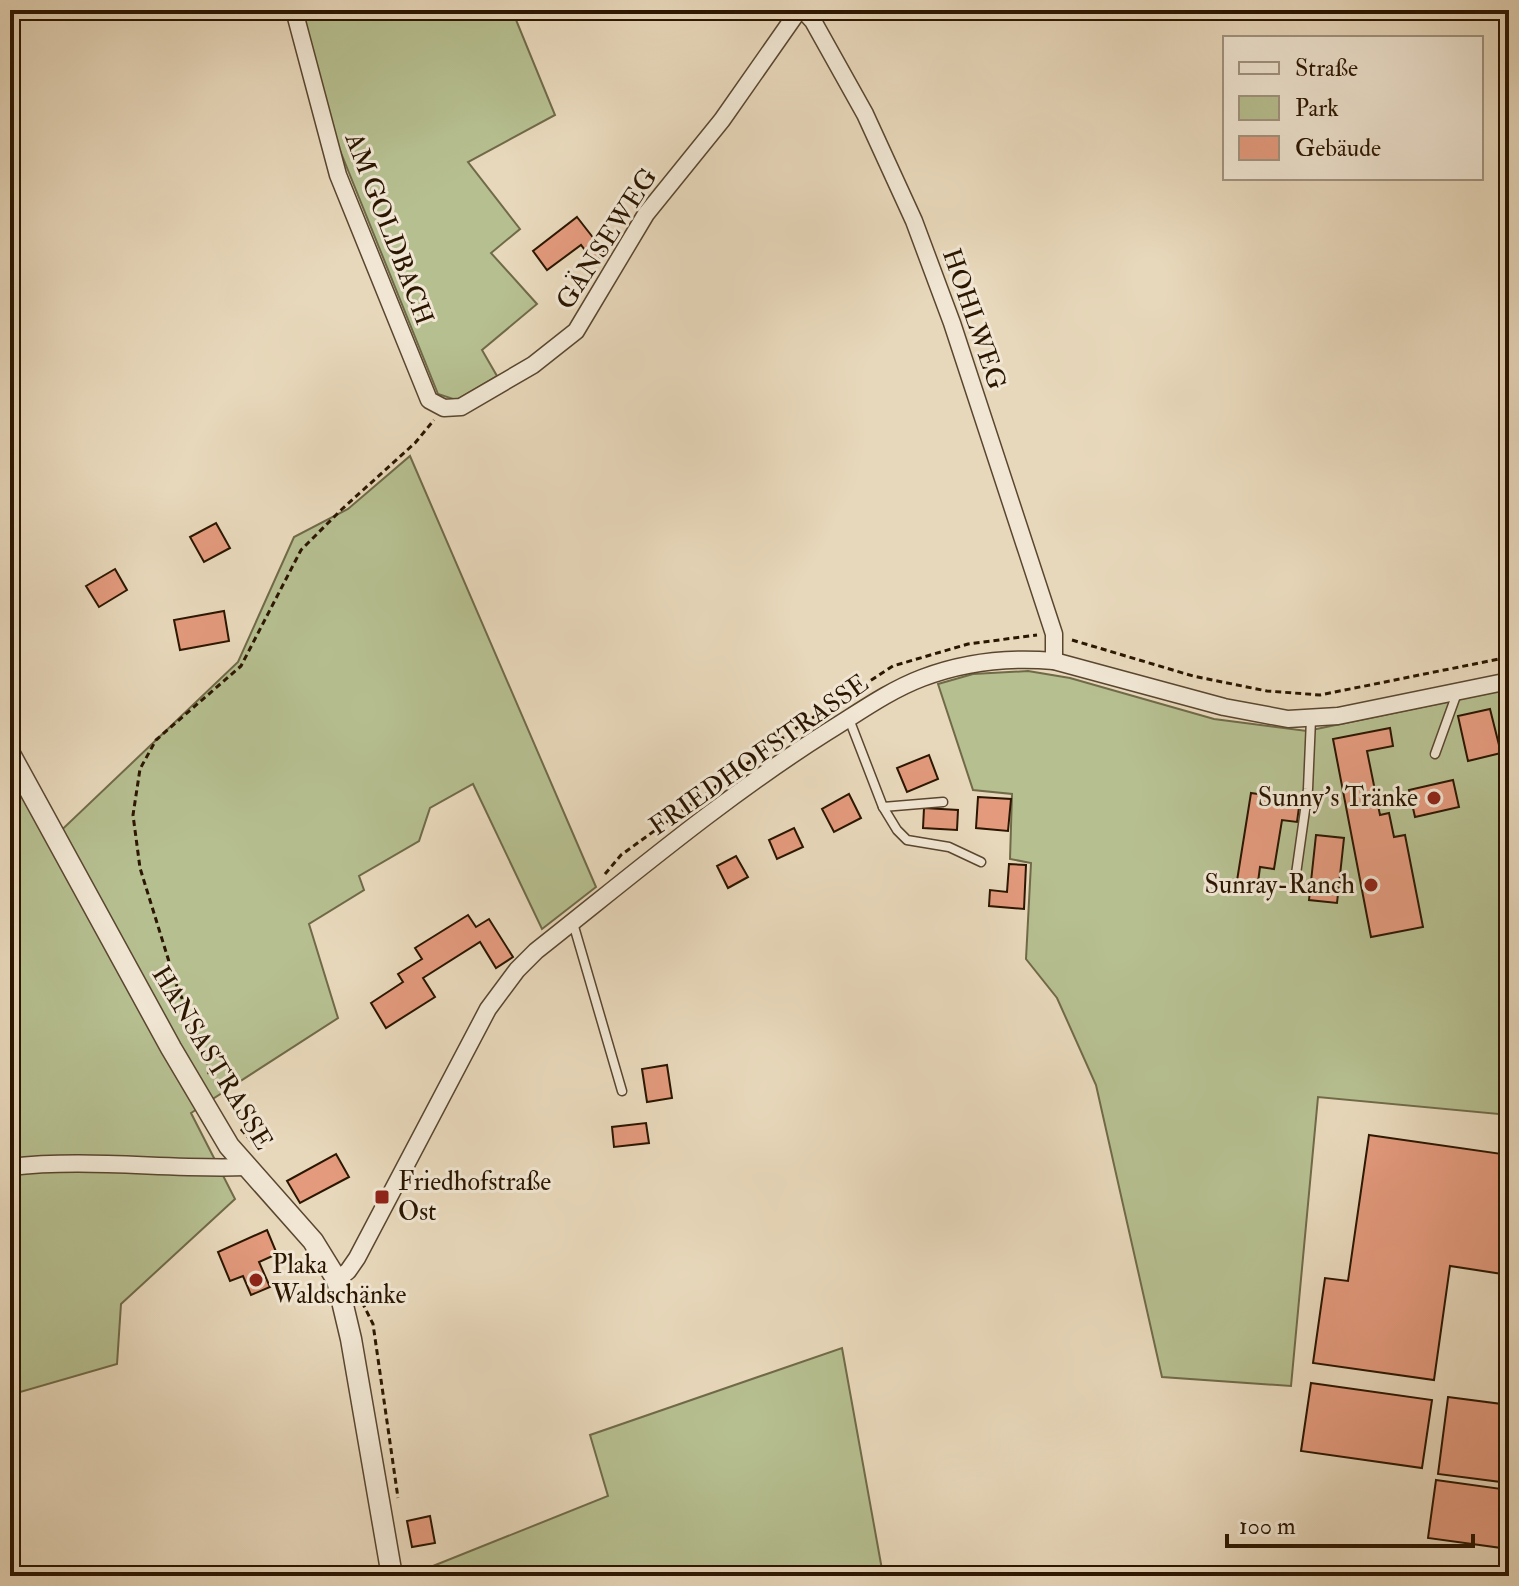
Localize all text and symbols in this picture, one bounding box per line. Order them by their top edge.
legend [1223,36,1483,180]
text: Straße [1295,53,1358,84]
text: Park [1295,93,1339,124]
street label: AM GOLDBACH [337,127,440,330]
text: Gebäude [1295,133,1381,164]
street label: GÄNSEWEG [549,162,665,316]
street label: HOHLWEG [935,244,1013,394]
street label: FRIEDHOFSTRASSE [643,667,875,843]
place label: Sunny's Tränke [1258,782,1418,814]
marker: Sunny's Tränke [1425,789,1443,807]
place label: Sunray-Ranch [1204,869,1355,901]
marker: Sunray-Ranch [1362,876,1380,894]
street label: HANSASTRASSE [145,960,279,1156]
place label: Friedhofstraße Ost [398,1166,551,1228]
marker: Friedhofstraße Ost [373,1188,391,1206]
place label: Plaka Waldschänke [271,1249,406,1311]
marker: Plaka Waldschänke [247,1271,265,1289]
scale bar [1227,1498,1473,1548]
text: 100 m [1239,1511,1296,1542]

